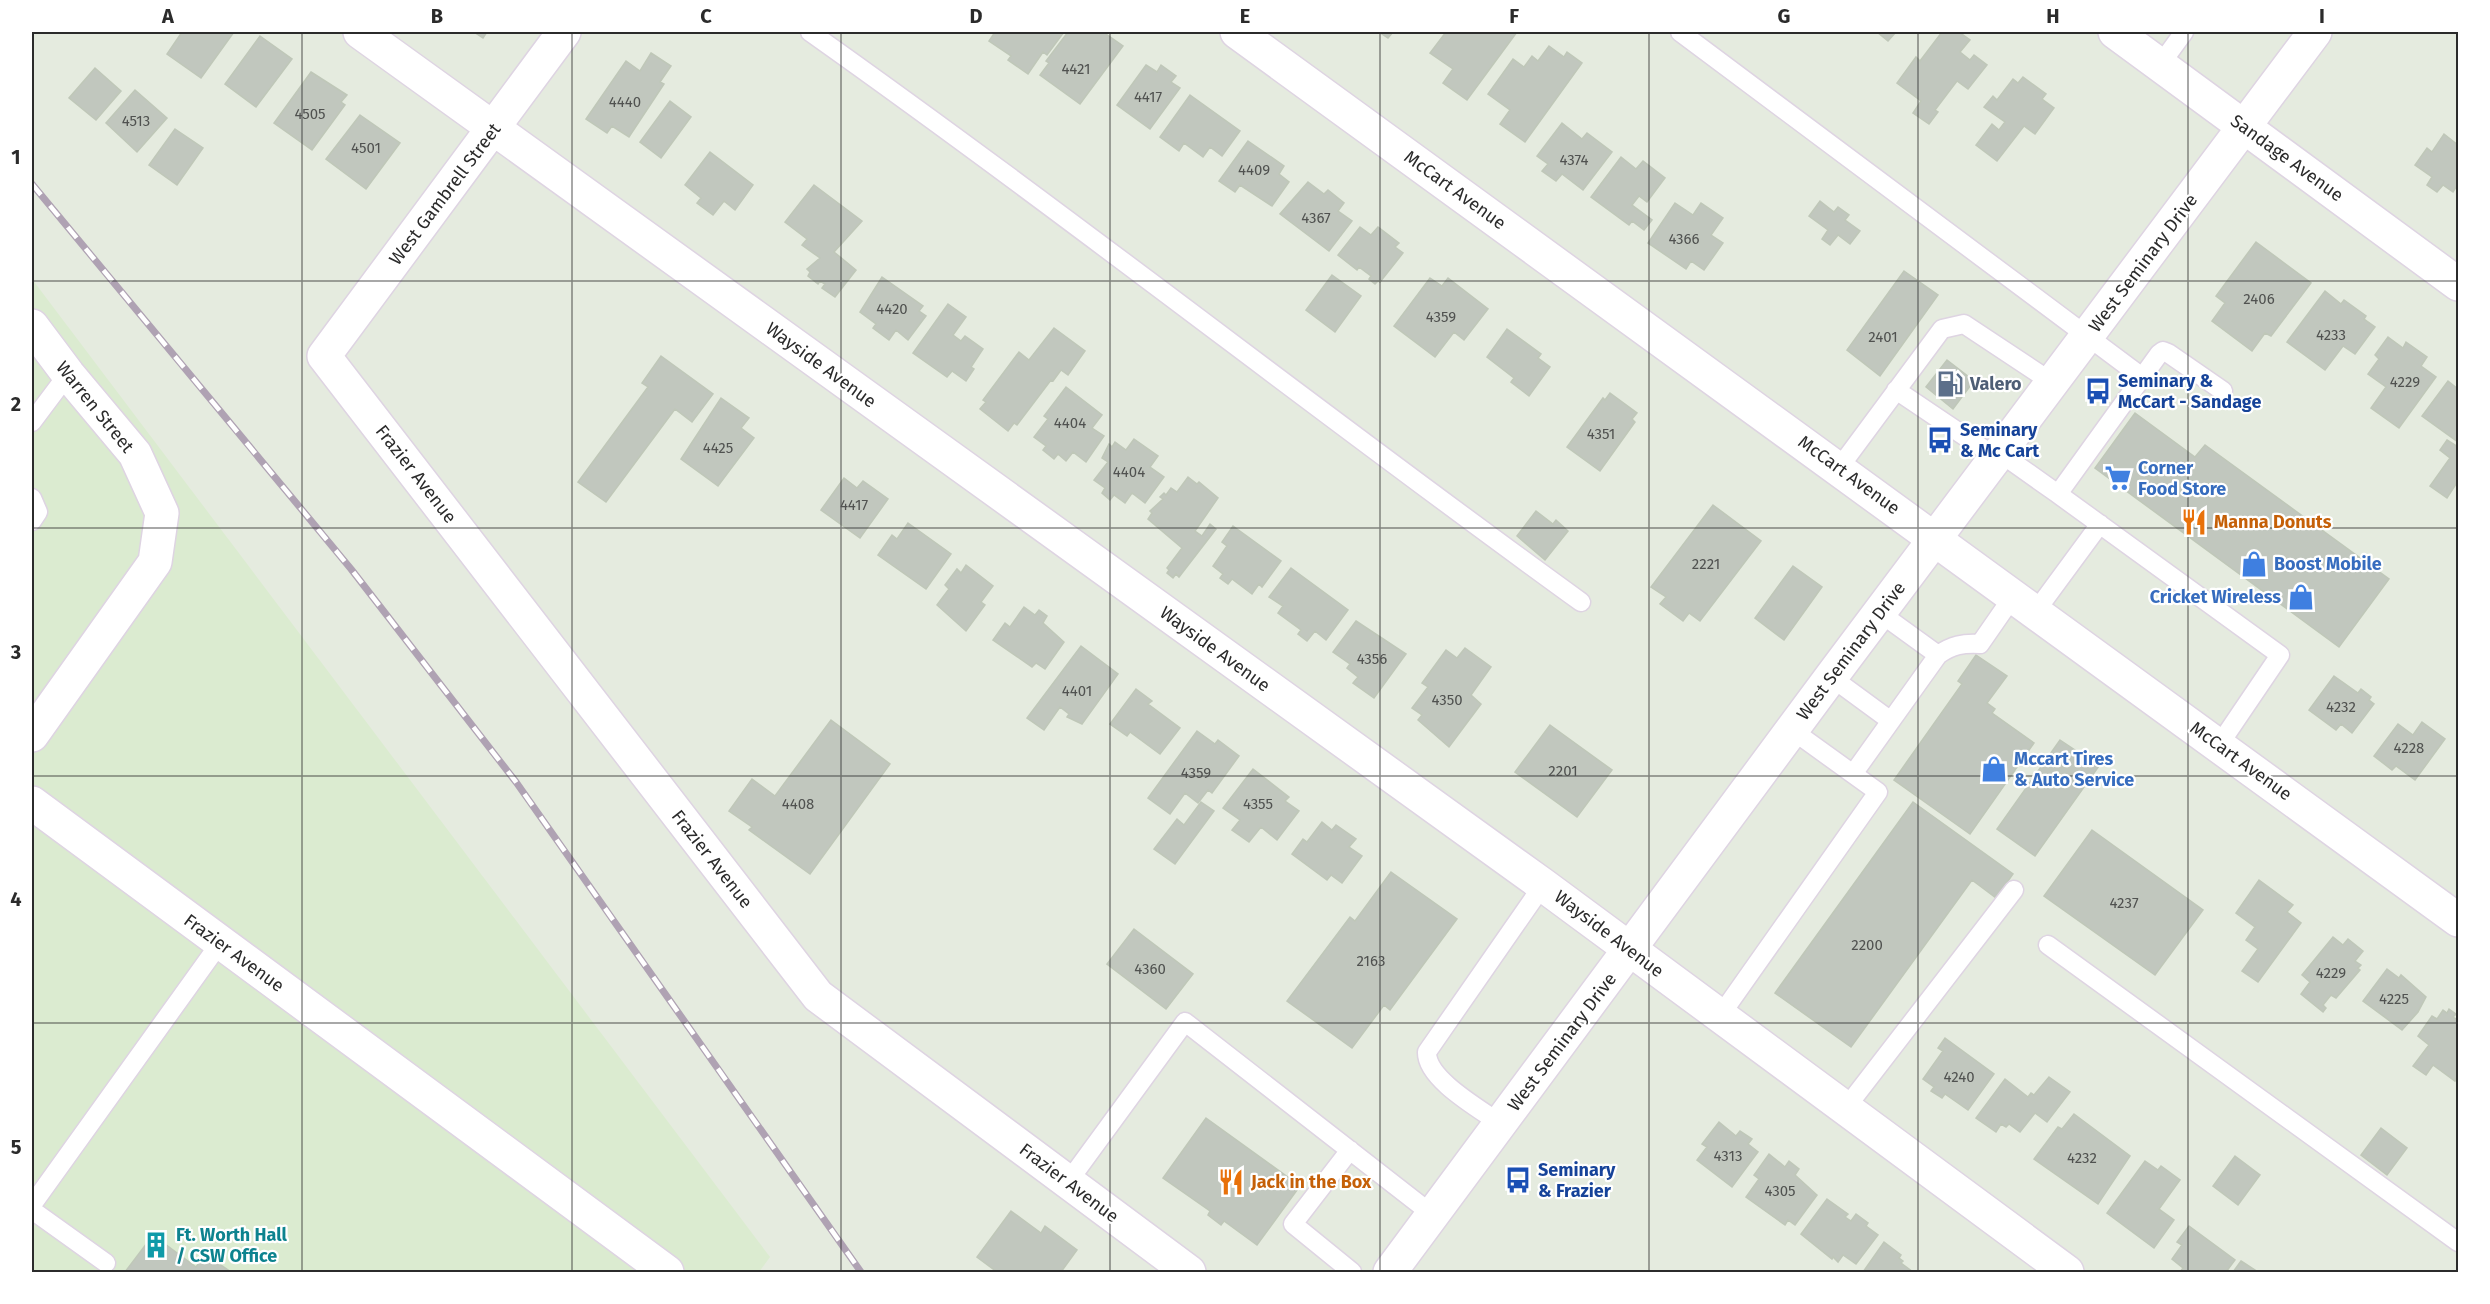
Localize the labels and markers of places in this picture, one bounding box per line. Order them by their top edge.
fuel station icon: Valero [1935,369,1965,399]
place label: Seminary & McCart - Sandage [2118,370,2261,413]
place label: Valero [1969,373,2022,395]
bus stop icon: Seminary & McCart - Sandage [2083,376,2113,406]
place label: Seminary & Mc Cart [1960,419,2040,462]
bus stop icon: Seminary & Mc Cart [1925,425,1955,455]
place label: Corner Food Store [2138,457,2226,500]
supermarket icon: Corner Food Store [2103,463,2133,493]
restaurant icon: Manna Donuts [2179,507,2209,537]
place label: Manna Donuts [2214,511,2332,533]
shop icon: Boost Mobile [2239,549,2269,579]
place label: Boost Mobile [2274,553,2382,575]
shop icon: Cricket Wireless [2286,582,2316,612]
place label: Cricket Wireless [2150,586,2281,608]
place label: Mccart Tires & Auto Service [2014,748,2134,791]
shop icon: Mccart Tires & Auto Service [1979,754,2009,784]
place label: Seminary & Frazier [1538,1159,1616,1202]
bus stop icon: Seminary & Frazier [1503,1165,1533,1195]
restaurant icon: Jack in the Box [1216,1167,1246,1197]
place label: Jack in the Box [1250,1171,1372,1193]
place label: Ft. Worth Hall / CSW Office [176,1224,288,1267]
building icon: Ft. Worth Hall / CSW Office [141,1230,171,1260]

